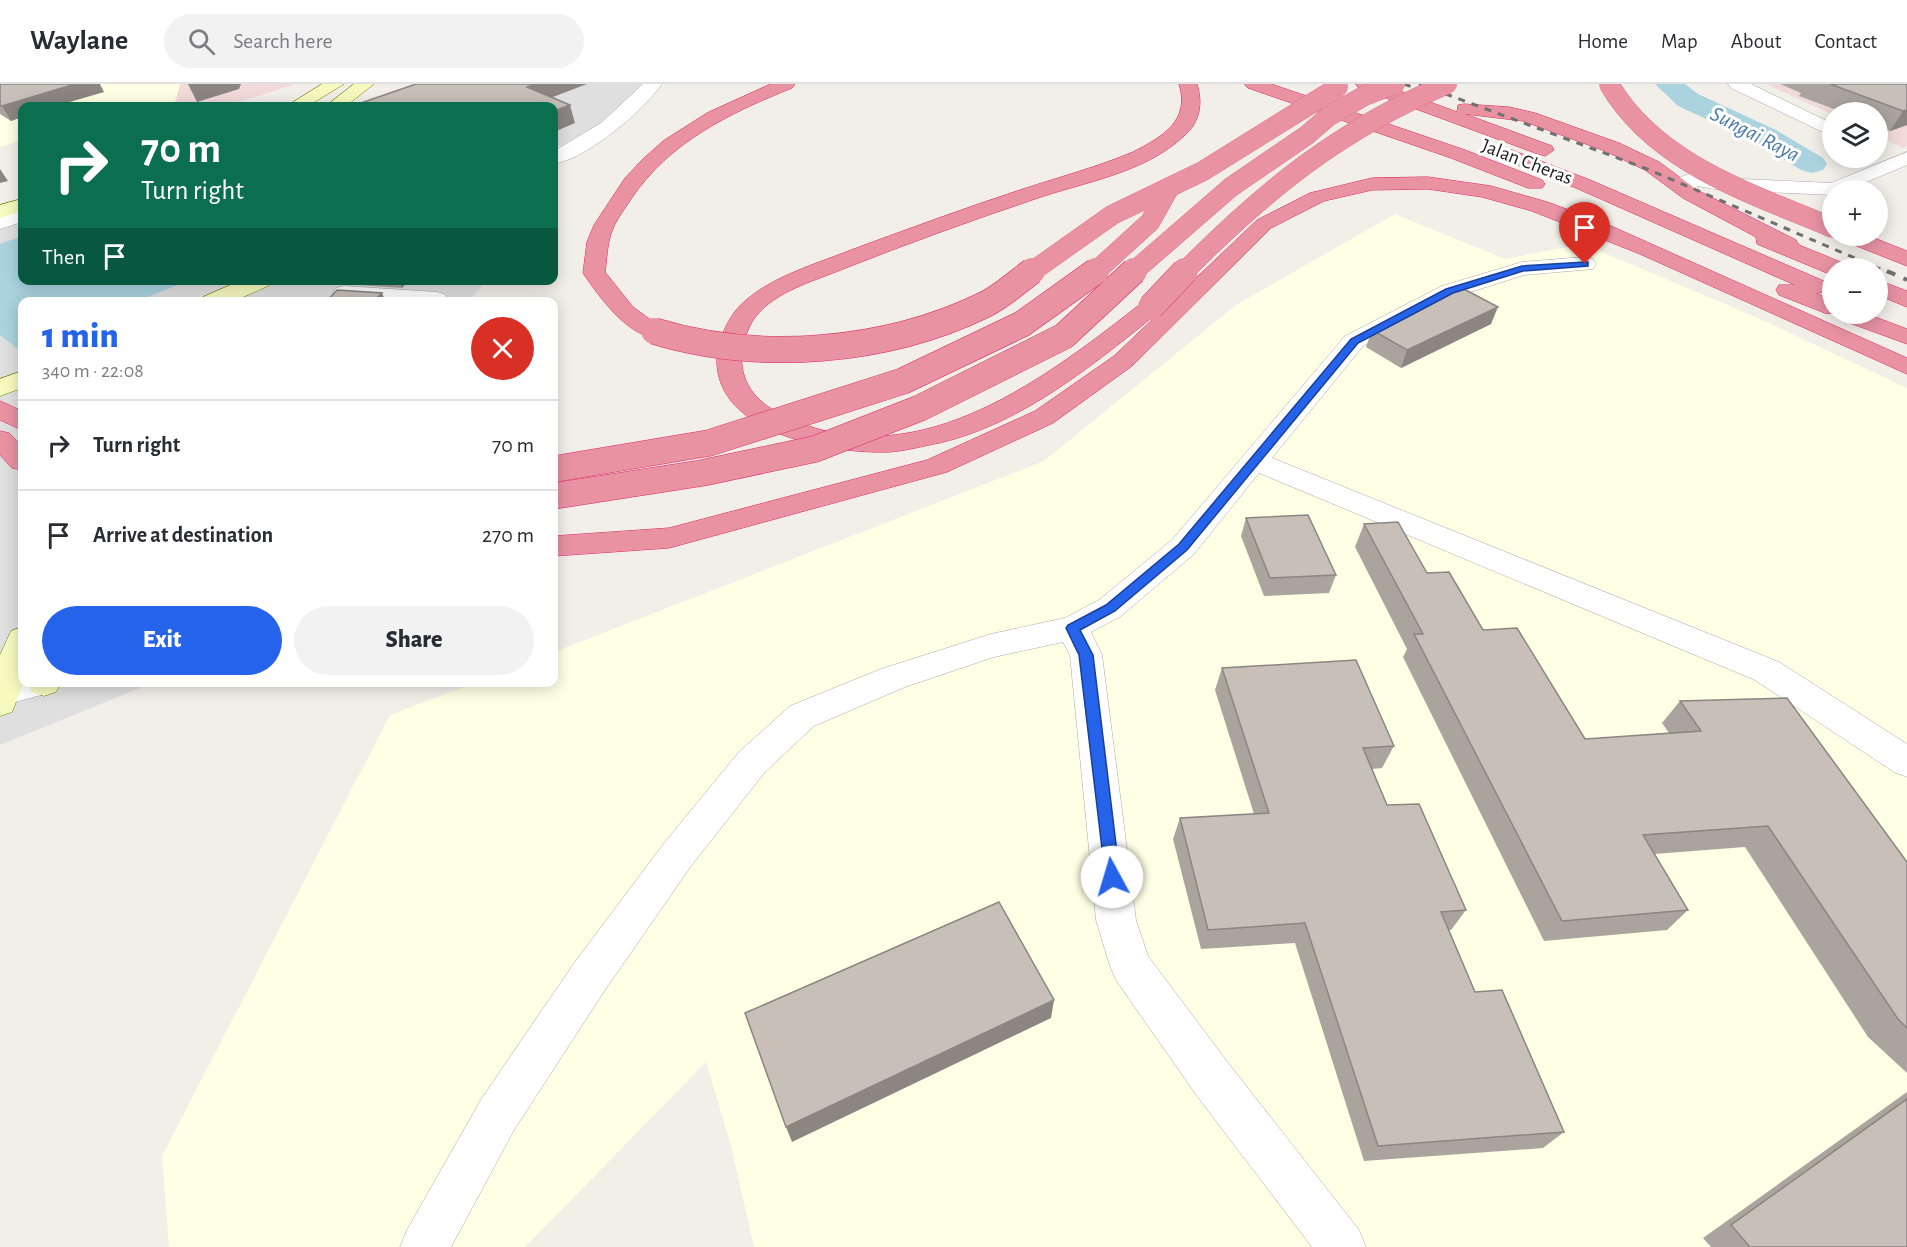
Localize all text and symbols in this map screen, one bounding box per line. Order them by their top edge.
search box [164,14,584,68]
icon: search [185,25,218,58]
text: Waylane [30,27,128,55]
text: Search here [233,30,333,52]
text: Home [1577,31,1628,52]
text: Map [1661,31,1698,52]
text: About [1731,31,1781,52]
text: Contact [1814,31,1877,52]
water label: Sungai Raya [1707,102,1803,166]
map controls [1822,102,1888,324]
button: layers [1822,102,1888,168]
icon: right [42,126,120,204]
text: 70 m [141,128,221,170]
street label: Jalan Cheras [1479,136,1575,188]
text: Turn right [141,177,244,204]
button: + [1822,180,1888,246]
pin [1559,202,1610,264]
icon: arrive [1568,211,1601,244]
icon: arrive [98,240,131,273]
text: Then [42,246,86,268]
button: − [1822,258,1888,324]
button: close [471,317,534,380]
text: 1 min [42,318,119,354]
text: 340 m · 22:08 [42,361,144,381]
icon: right [42,429,75,462]
text: Turn right [93,434,180,456]
text: 70 m [492,434,534,456]
icon: arrive [42,519,75,552]
text: Arrive at destination [93,524,273,546]
text: 270 m [482,524,534,546]
button: Exit [42,606,282,675]
button: Share [294,606,534,675]
position arrow [1080,845,1144,909]

